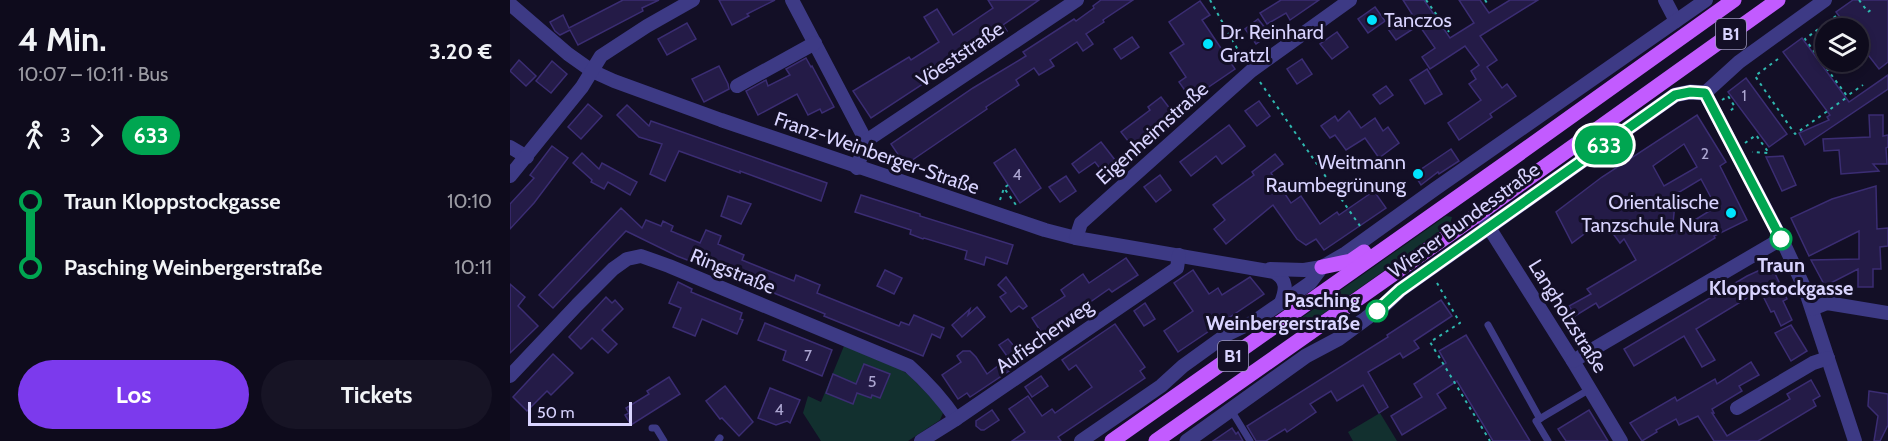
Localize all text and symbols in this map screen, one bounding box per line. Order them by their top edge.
place label: Tanczos [1384,8,1452,32]
marker: Tanczos [1365,13,1379,27]
street label: Vöeststraße [912,16,1008,92]
map controls [1815,18,1869,72]
button: layers [1815,18,1869,72]
text: 4 Min. [18,19,107,59]
road number: B1 [1716,19,1746,49]
place label: Dr. Reinhard Gratzl [1220,20,1324,67]
marker: Dr. Reinhard Gratzl [1201,37,1215,51]
text: 3.20 € [429,38,492,65]
text: 10:07 – 10:11 · Bus [18,62,168,86]
street label: Eigenheimstraße [1091,76,1213,190]
house number: 1 [1741,86,1747,105]
street label: Franz-Weinberger-Straße [771,107,983,199]
icon: walk [18,119,51,152]
icon: forward [80,119,113,152]
text: 3 [60,123,71,147]
text: 633 [134,123,168,148]
line badge: 633 [1570,126,1638,164]
text: 633 [1587,133,1621,158]
house number: 2 [1701,144,1709,163]
place label: Weitmann Raumbegrünung [1266,150,1407,197]
street label: Wiener Bundesstraße [1384,157,1544,283]
house number: 4 [1012,165,1022,184]
marker: Weitmann Raumbegrünung [1411,167,1425,181]
text: Traun Kloppstockgasse [64,188,281,215]
text: 10:10 [447,189,492,213]
place label: Orientalische Tanzschule Nura [1581,190,1719,237]
marker: Orientalische Tanzschule Nura [1724,206,1738,220]
marker: Traun Kloppstockgasse [1770,228,1792,250]
street label: Ringstraße [687,243,779,299]
place label: Traun Kloppstockgasse [1709,253,1853,300]
text: Pasching Weinbergerstraße [64,254,322,281]
text: 10:11 [454,255,492,279]
street label: Langholzstraße [1524,255,1612,377]
place label: Pasching Weinbergerstraße [1206,288,1360,335]
street label: Aufischerweg [991,293,1098,378]
marker: Pasching Weinbergerstraße [1366,300,1388,322]
road number: B1 [1218,341,1248,371]
house number: 7 [804,346,812,365]
button: Los [18,360,249,429]
button: Tickets [261,360,492,429]
house number: 5 [868,372,876,391]
scale bar [528,399,632,426]
house number: 4 [774,400,784,419]
text: 50 m [537,403,574,422]

